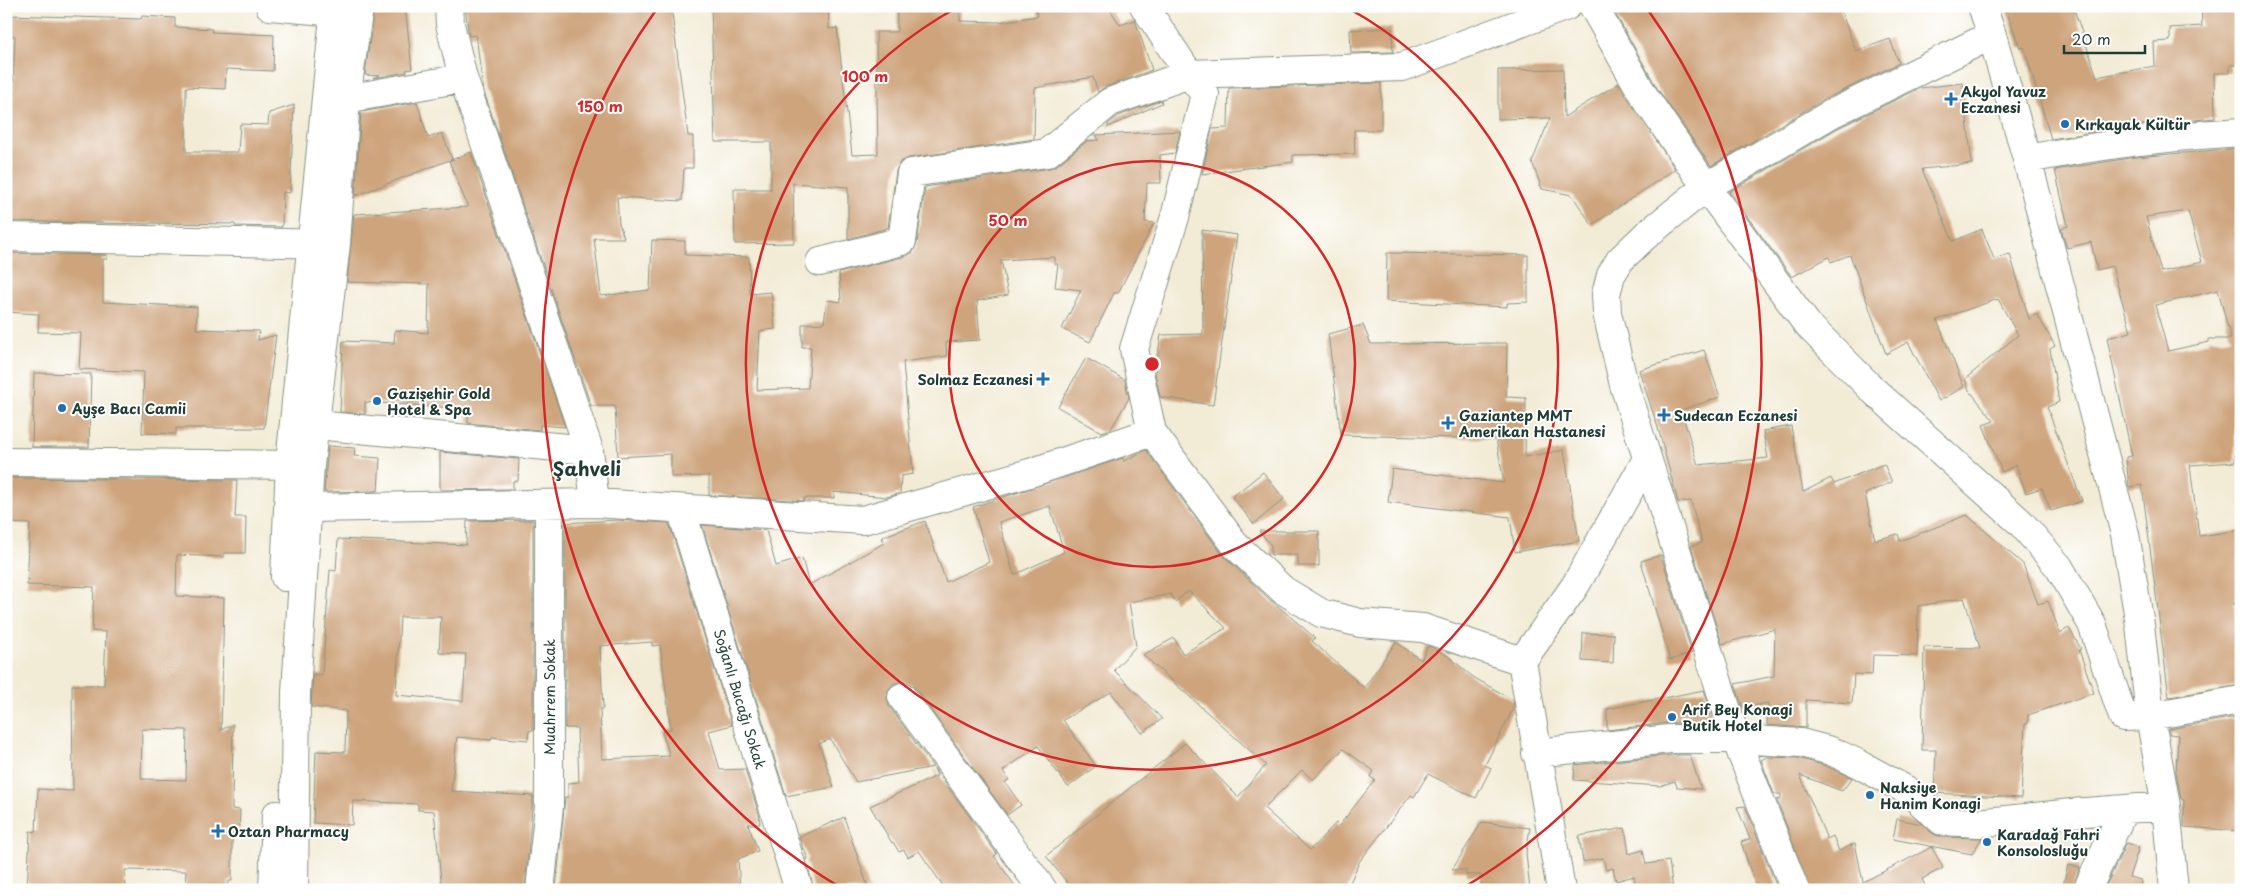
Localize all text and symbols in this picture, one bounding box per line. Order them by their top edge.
scale bar [2064,22,2146,54]
text: 20 m [2072,27,2111,50]
text: 100 m [842,64,888,87]
place label: Akyol Yavuz Eczanesi [1961,81,2046,118]
marker: Akyol Yavuz Eczanesi [1945,93,1957,105]
text: 150 m [577,94,623,117]
place label: Kırkayak Kültür [2075,114,2191,135]
marker: Kırkayak Kültür [2059,118,2071,130]
text: 50 m [989,208,1027,231]
centre of rings [1143,355,1161,373]
place label: Solmaz Eczanesi [918,369,1033,390]
marker: Solmaz Eczanesi [1037,373,1049,385]
place label: Gazişehir Gold Hotel & Spa [387,383,490,420]
marker: Gazişehir Gold Hotel & Spa [371,395,383,407]
place label: Ayşe Bacı Camii [71,398,186,419]
marker: Ayşe Bacı Camii [56,402,68,414]
place label: Gaziantep MMT Amerikan Hastanesi [1458,405,1606,442]
place label: Sudecan Eczanesi [1674,405,1798,426]
marker: Sudecan Eczanesi [1658,409,1670,421]
marker: Gaziantep MMT Amerikan Hastanesi [1441,416,1455,430]
district label: Şahveli [553,454,621,482]
street label: Soğanlı Bucağı Sokak [709,626,771,772]
street label: Muahrrem Sokak [539,639,560,755]
place label: Arif Bey Konagi Butik Hotel [1681,699,1793,736]
marker: Arif Bey Konagi Butik Hotel [1666,711,1678,723]
place label: Naksiye Hanim Konagi [1880,777,1981,814]
marker: Naksiye Hanim Konagi [1864,789,1876,801]
place label: Oztan Pharmacy [228,821,349,842]
place label: Karadağ Fahri Konsolosluğu [1997,824,2100,861]
marker: Oztan Pharmacy [212,825,224,837]
marker: Karadağ Fahri Konsolosluğu [1981,836,1993,848]

